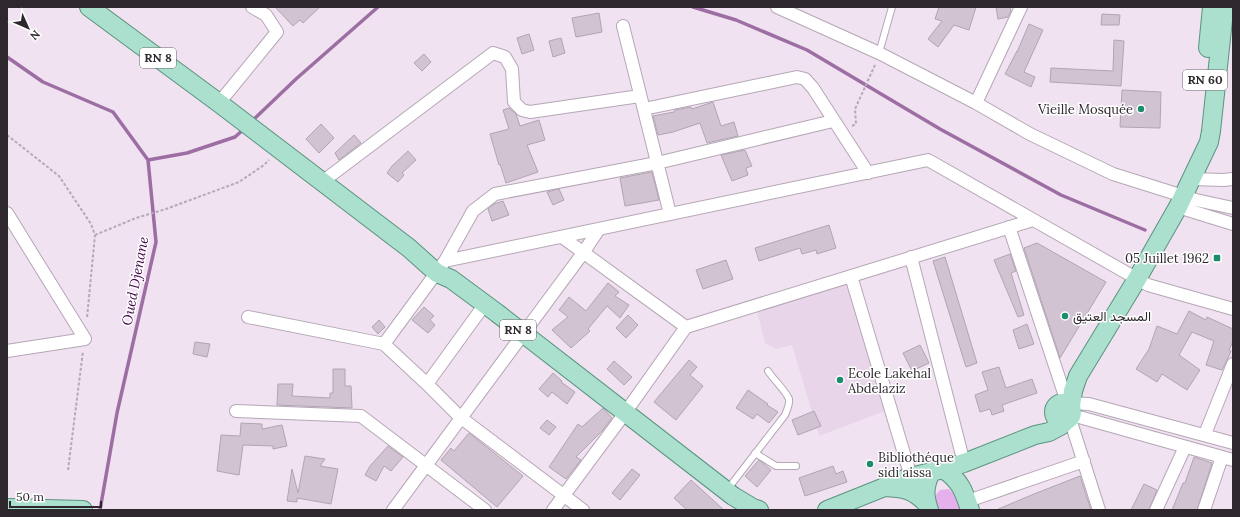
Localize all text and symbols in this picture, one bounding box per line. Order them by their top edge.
north arrow [8,8,48,48]
text: N [27,27,43,43]
road number: RN 8 [140,48,176,68]
road number: RN 60 [1183,70,1227,90]
place label: Vieille Mosquée [1037,101,1133,118]
marker: Vieille Mosquée [1136,104,1146,114]
water label: Oued Djenane [118,235,152,327]
place label: 05 Juillet 1962 [1125,250,1209,267]
marker: 05 Juillet 1962 [1212,253,1222,263]
place label: المسجد العتيق [1073,308,1151,325]
marker: المسجد العتيق [1060,311,1070,321]
road number: RN 8 [500,320,536,340]
place label: Ecole Lakehal Abdelaziz [847,365,931,397]
marker: Ecole Lakehal Abdelaziz [835,375,845,385]
place label: Bibliothéque sidi aissa [878,449,954,481]
marker: Bibliothéque sidi aissa [865,459,875,469]
scale bar [10,483,101,509]
text: 50 m [16,489,44,504]

